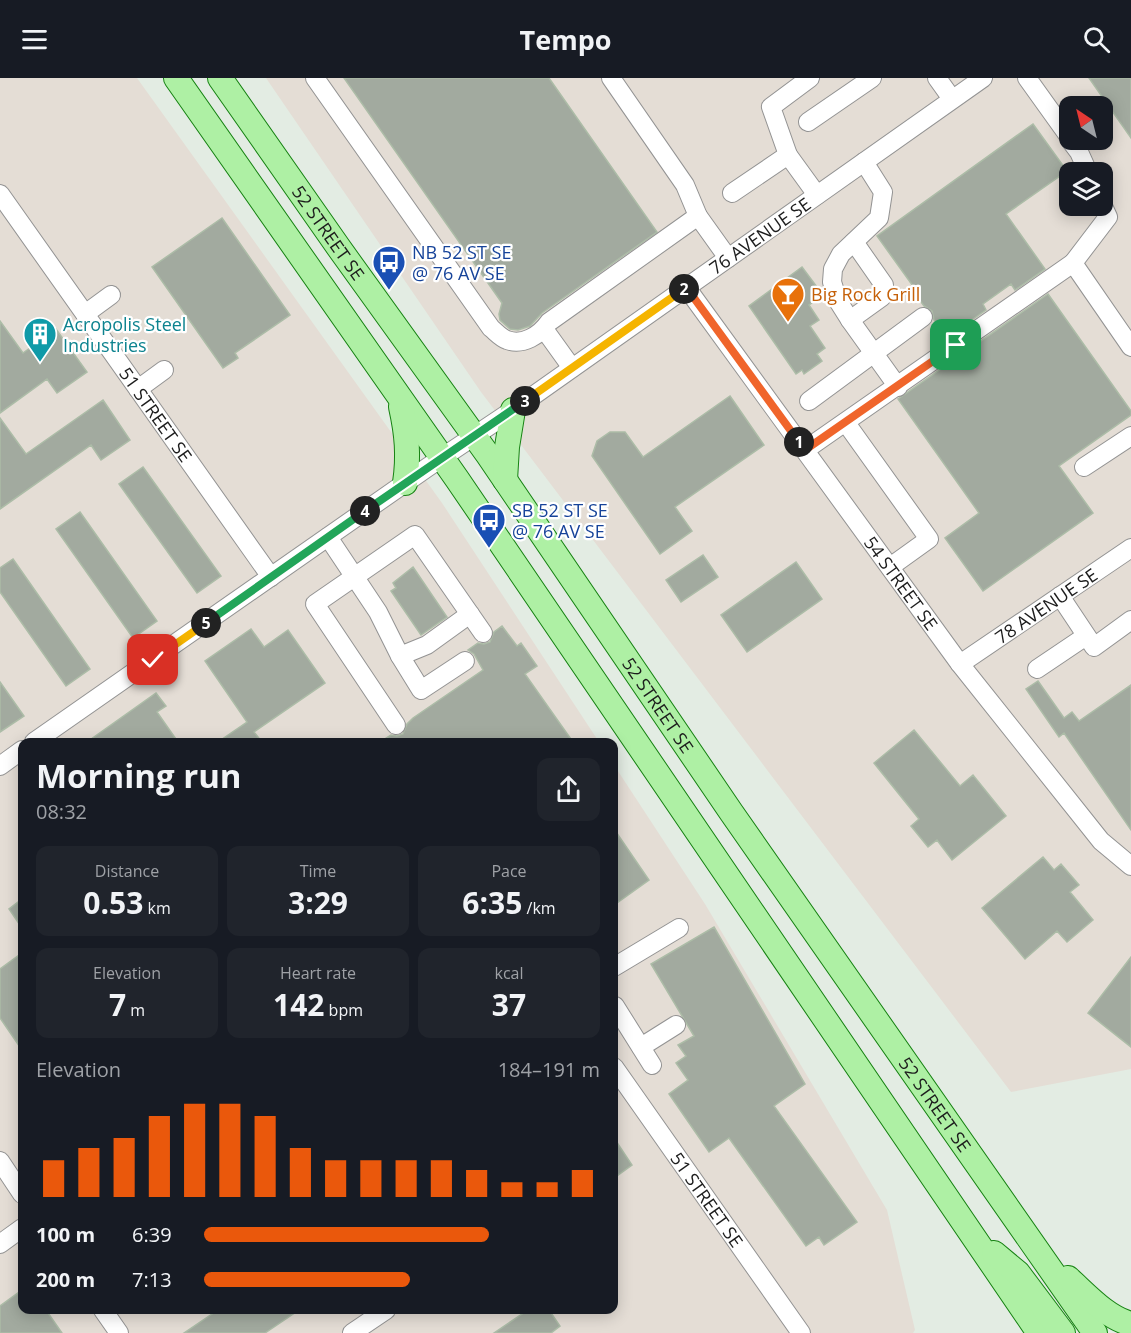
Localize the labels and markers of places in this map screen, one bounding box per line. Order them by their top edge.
place label: NB 52 ST SE @ 76 AV SE [412,240,511,285]
bus stop icon: NB 52 ST SE @ 76 AV SE [371,244,407,291]
pin: 2 [669,274,699,304]
bar icon: Big Rock Grill [770,276,806,323]
place label: Big Rock Grill [811,282,920,306]
place label: Acropolis Steel Industries [63,312,186,357]
building icon: Acropolis Steel Industries [22,316,58,363]
pin [930,319,981,370]
pin: 3 [510,386,540,416]
pin: 1 [784,427,814,457]
pin: 4 [350,496,380,526]
place label: SB 52 ST SE @ 76 AV SE [512,498,608,543]
bus stop icon: SB 52 ST SE @ 76 AV SE [471,502,507,549]
pin: 5 [191,608,221,638]
pin [127,634,178,685]

